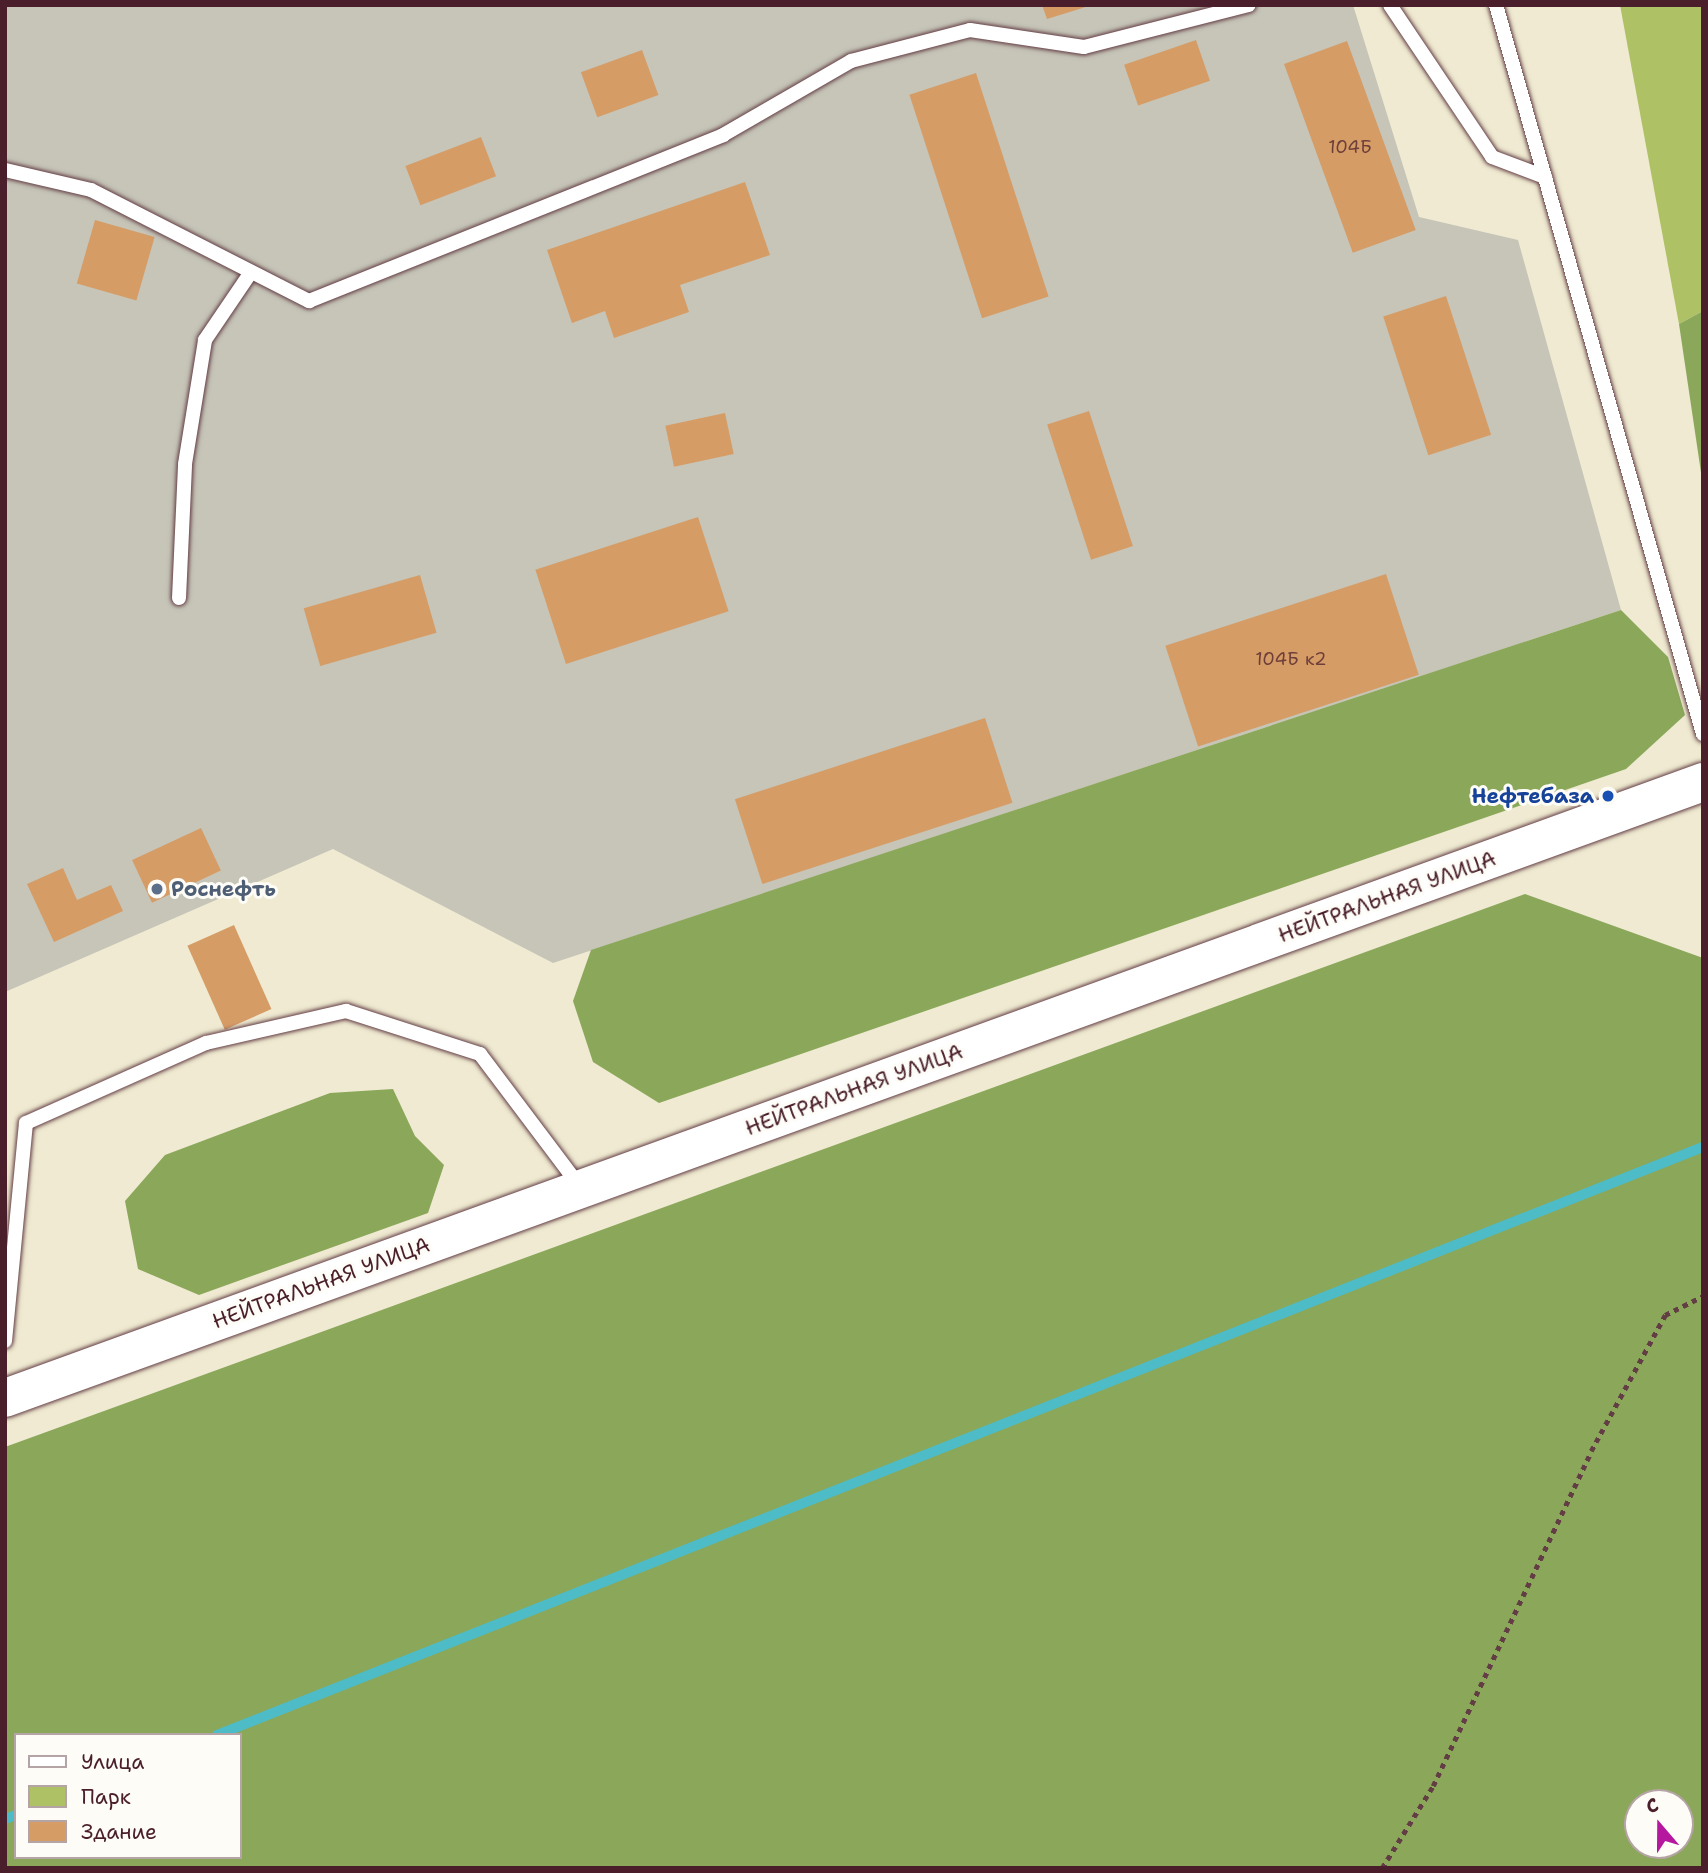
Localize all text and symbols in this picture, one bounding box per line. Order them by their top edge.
house number: 104Б [1328,136,1372,158]
house number: 104Б к2 [1255,648,1327,670]
place label: Нефтебаза [1472,783,1594,809]
marker: Нефтебаза [1600,788,1616,804]
street label: НЕЙТРАЛЬНАЯ УЛИЦА [1275,846,1499,948]
place label: Роснефть [171,876,276,902]
marker: Роснефть [149,881,165,897]
street label: НЕЙТРАЛЬНАЯ УЛИЦА [742,1039,966,1141]
street label: НЕЙТРАЛЬНАЯ УЛИЦА [209,1232,433,1334]
legend [14,1733,242,1859]
text: Улица [81,1748,144,1776]
text: Парк [81,1783,131,1811]
north arrow [1624,1789,1694,1859]
text: С [1643,1792,1662,1819]
text: Здание [81,1818,157,1846]

